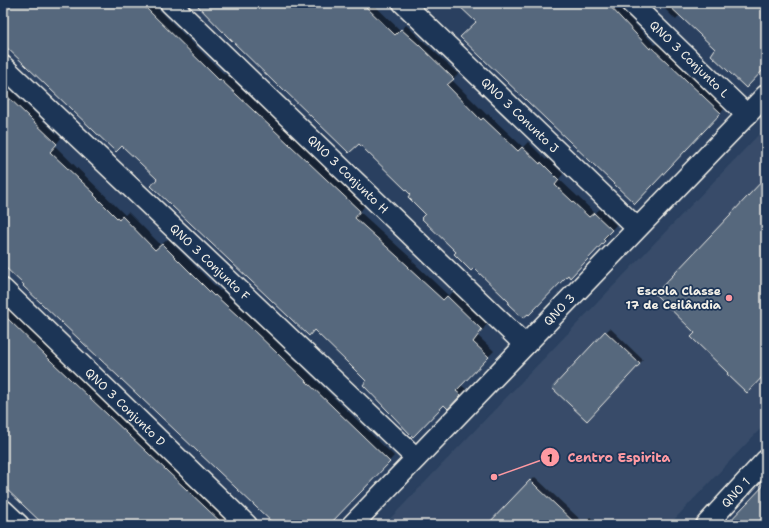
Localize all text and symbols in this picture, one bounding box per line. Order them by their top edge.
street label: QNO 3 Conjunto L [646,17,733,102]
street label: QNO 3 Conunto J [477,74,562,156]
street label: QNO 3 Conjunto H [304,132,392,217]
street label: QNO 3 Conjunto F [166,220,253,304]
place label: Escola Classe 17 de Ceilândia [625,283,722,313]
street label: QNO 3 [540,290,579,329]
marker: Escola Classe 17 de Ceilândia [724,293,734,303]
street label: QNO 3 Conjunto D [82,365,169,450]
callout: Centro Espirita [540,445,679,470]
text: Centro Espirita [568,449,671,466]
text: 1 [547,450,553,466]
street label: QNO 1 [718,474,754,511]

